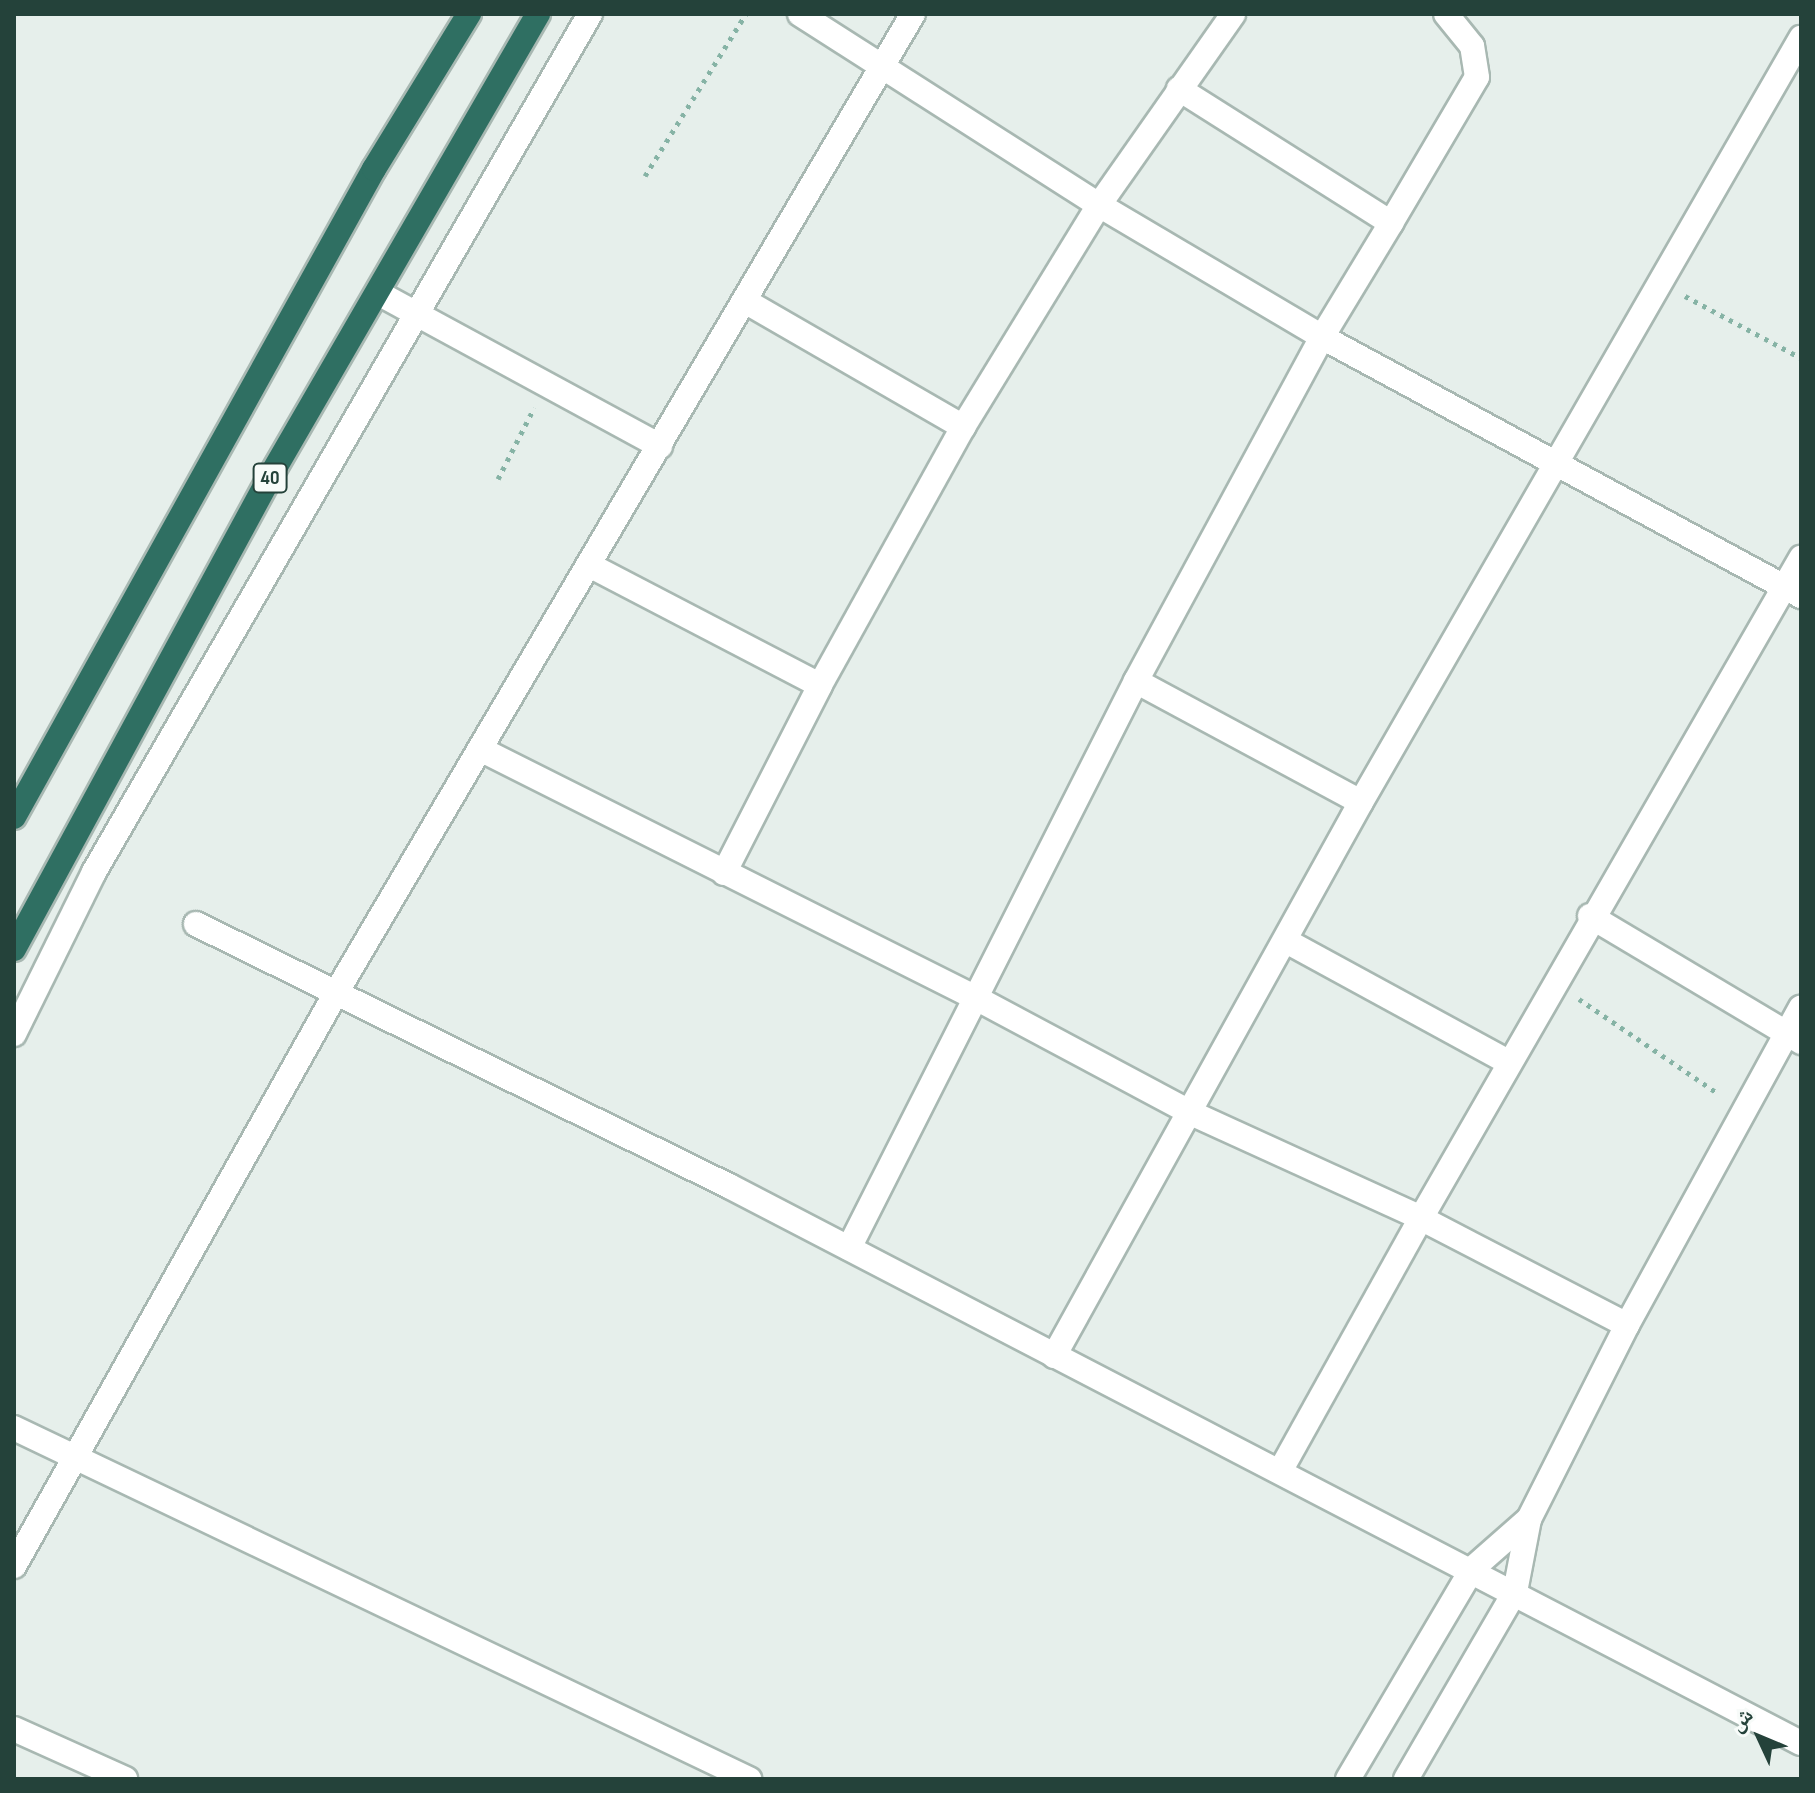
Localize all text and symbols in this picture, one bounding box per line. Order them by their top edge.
road number: 40 [252,462,288,494]
north arrow [1719,1697,1799,1777]
text: ش [1724,1702,1759,1738]

